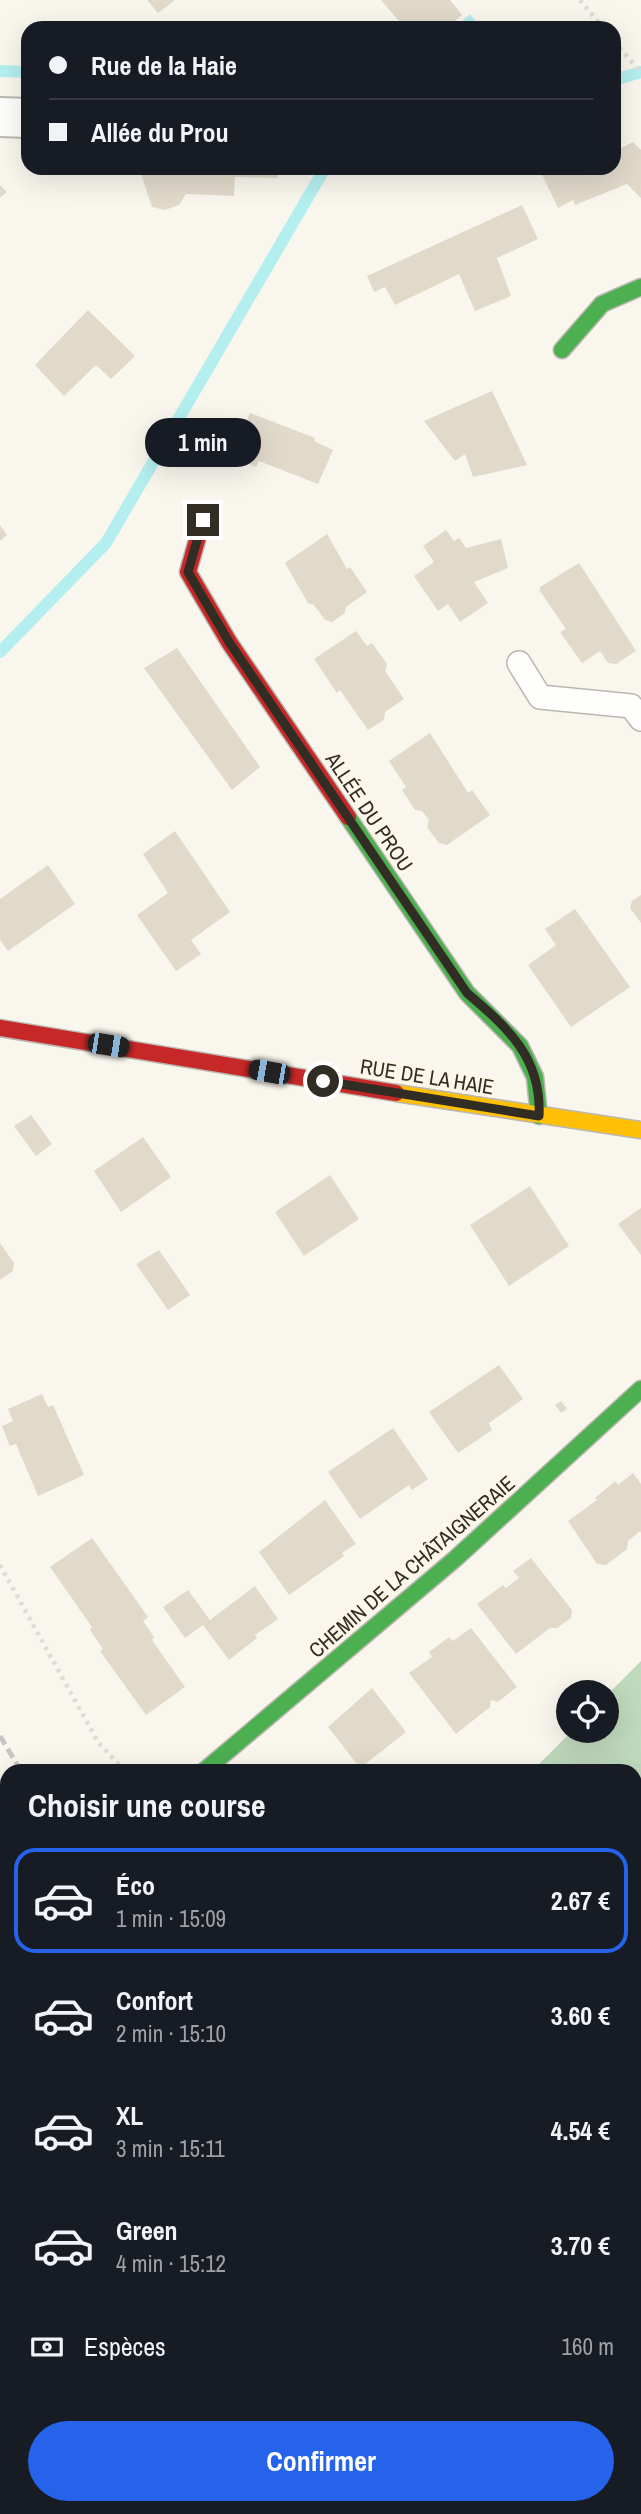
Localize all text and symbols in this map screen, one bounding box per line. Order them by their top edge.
text: Rue de la Haie [91,48,237,83]
text: Allée du Prou [91,115,228,150]
callout: 1 min [145,419,261,468]
text: 1 min [178,427,228,458]
route end [187,504,219,536]
street label: ALLÉE DU PROU [318,746,420,877]
car [86,1031,131,1059]
street label: RUE DE LA HAIE [358,1052,496,1101]
car [247,1058,292,1086]
route start [307,1065,339,1097]
street label: CHEMIN DE LA CHÂTAIGNERAIE [302,1469,521,1664]
map controls [556,1680,619,1743]
button: locate [556,1680,619,1743]
text: Choisir une course [28,1784,266,1827]
text: Éco [116,1868,155,1903]
icon: car [32,1869,95,1932]
text: 2.67 € [551,1883,610,1918]
text: 1 min · 15:09 [116,1903,226,1934]
text: Confort [116,1983,193,2018]
icon: car [32,1984,95,2047]
text: 3.60 € [551,1998,610,2033]
text: 2 min · 15:10 [116,2018,226,2049]
text: XL [116,2098,143,2133]
icon: car [32,2099,95,2162]
text: 4.54 € [551,2113,610,2148]
text: 3 min · 15:11 [116,2133,225,2164]
text: Green [116,2213,178,2248]
icon: car [32,2214,95,2277]
text: 3.70 € [551,2228,610,2263]
text: 4 min · 15:12 [116,2248,226,2279]
icon: cash [28,2328,66,2366]
text: Espèces [84,2329,166,2364]
text: 160 m [562,2331,614,2362]
button: Confirmer [28,2421,614,2501]

